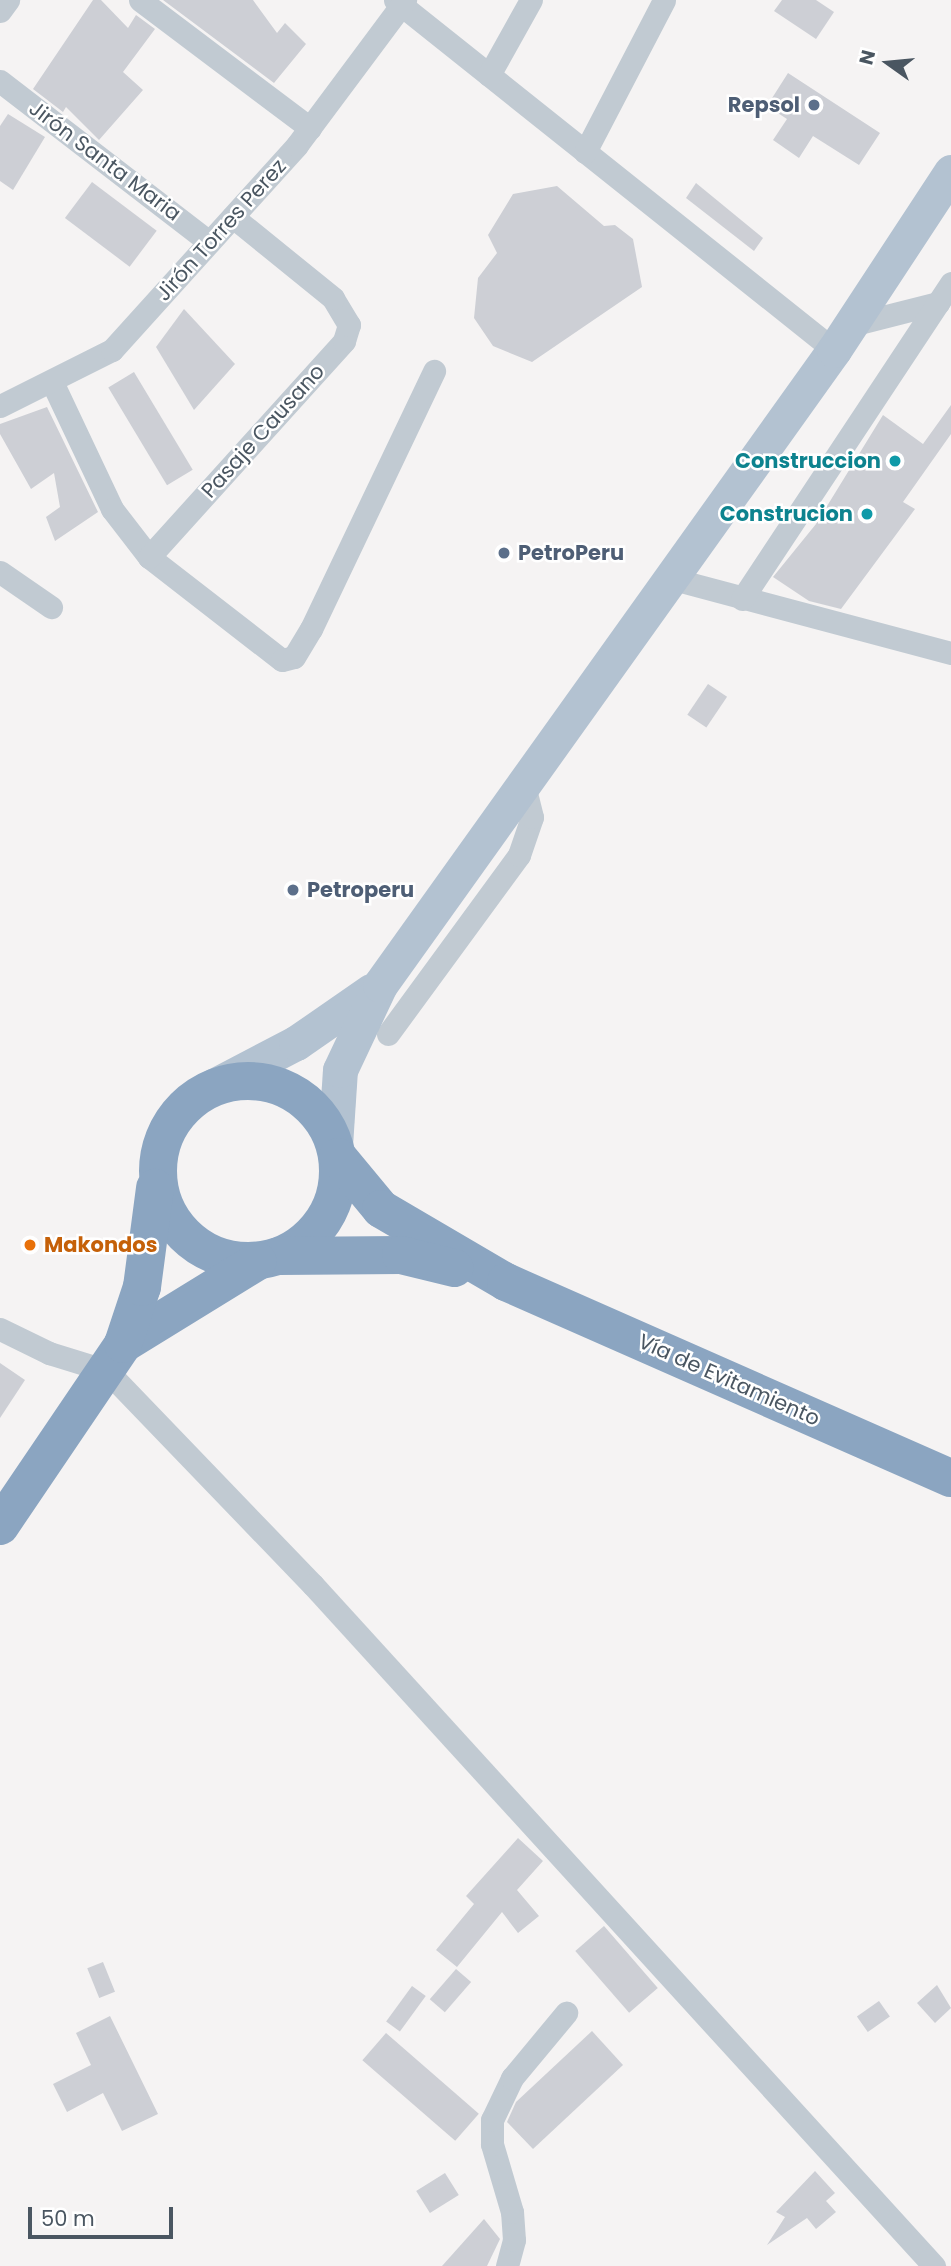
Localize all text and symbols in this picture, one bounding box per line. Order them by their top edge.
north arrow [853,28,923,98]
text: N [852,47,882,68]
place label: Repsol [728,92,800,118]
street label: Jirón Santa Maria [24,96,186,226]
marker: Repsol [806,97,822,113]
street label: Jirón Torres Perez [151,154,291,306]
street label: Pasaje Causano [196,359,330,503]
place label: Construccion [735,448,881,474]
marker: Construccion [887,453,903,469]
place label: Construcion [720,501,853,527]
marker: Construcion [859,506,875,522]
place label: PetroPeru [518,540,624,566]
marker: PetroPeru [496,545,512,561]
place label: Petroperu [307,877,414,903]
marker: Petroperu [285,882,301,898]
place label: Makondos [44,1232,157,1258]
marker: Makondos [22,1237,38,1253]
street label: Vía de Evitamiento [634,1329,824,1431]
scale bar [32,2192,177,2236]
text: 50 m [41,2204,95,2233]

